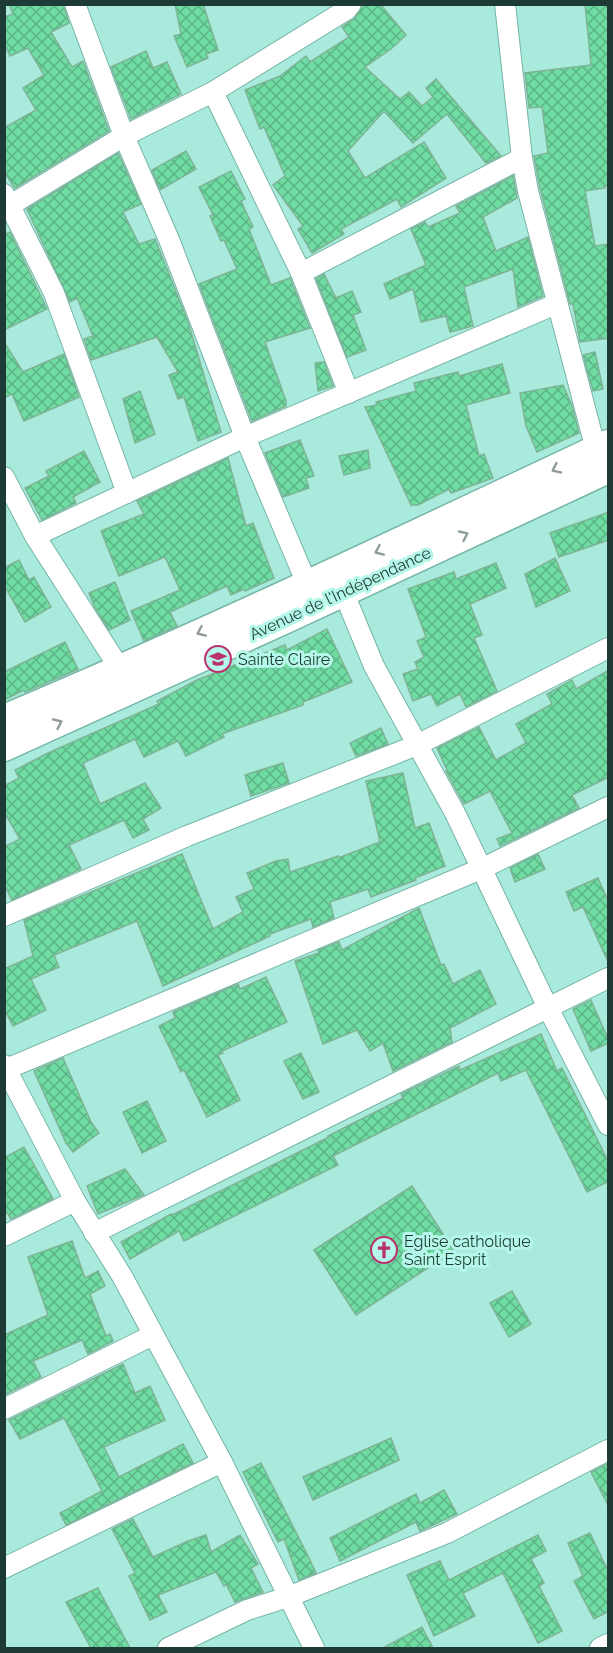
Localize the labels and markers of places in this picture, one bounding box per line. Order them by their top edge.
school or university icon: Sainte Claire [203,644,233,674]
place label: Sainte Claire [238,650,330,669]
place label: Eglise catholique Saint Esprit [404,1232,531,1269]
church icon: Eglise catholique Saint Esprit [369,1235,399,1265]

